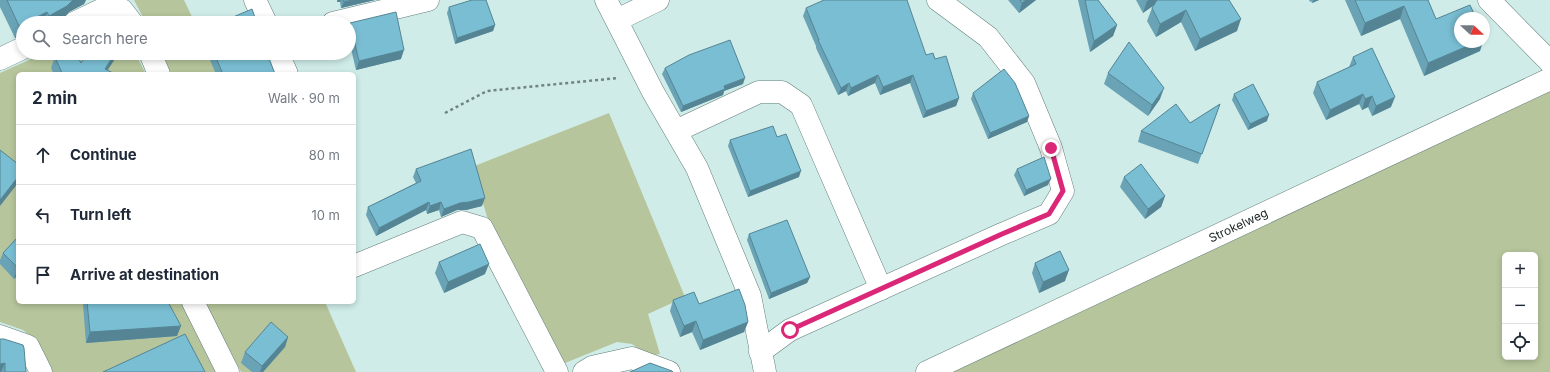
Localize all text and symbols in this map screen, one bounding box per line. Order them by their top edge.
north arrow [1454,12,1490,48]
search box [16,16,356,60]
icon: search [30,27,52,49]
text: Search here [62,29,148,48]
text: 2 min [32,88,77,108]
text: Walk · 90 m [268,90,340,106]
route end [1042,139,1060,157]
icon: ahead [32,144,54,166]
text: Continue [70,145,137,164]
text: 80 m [309,147,340,163]
icon: left [32,204,54,226]
text: Turn left [70,205,131,224]
street label: Strokelweg [1206,205,1270,245]
text: 10 m [311,207,340,223]
map controls [1502,252,1538,360]
button: + [1502,252,1538,288]
icon: arrive [32,264,54,286]
text: Arrive at destination [70,265,219,284]
button: − [1502,288,1538,324]
route start [781,321,799,339]
button: locate [1502,324,1538,360]

